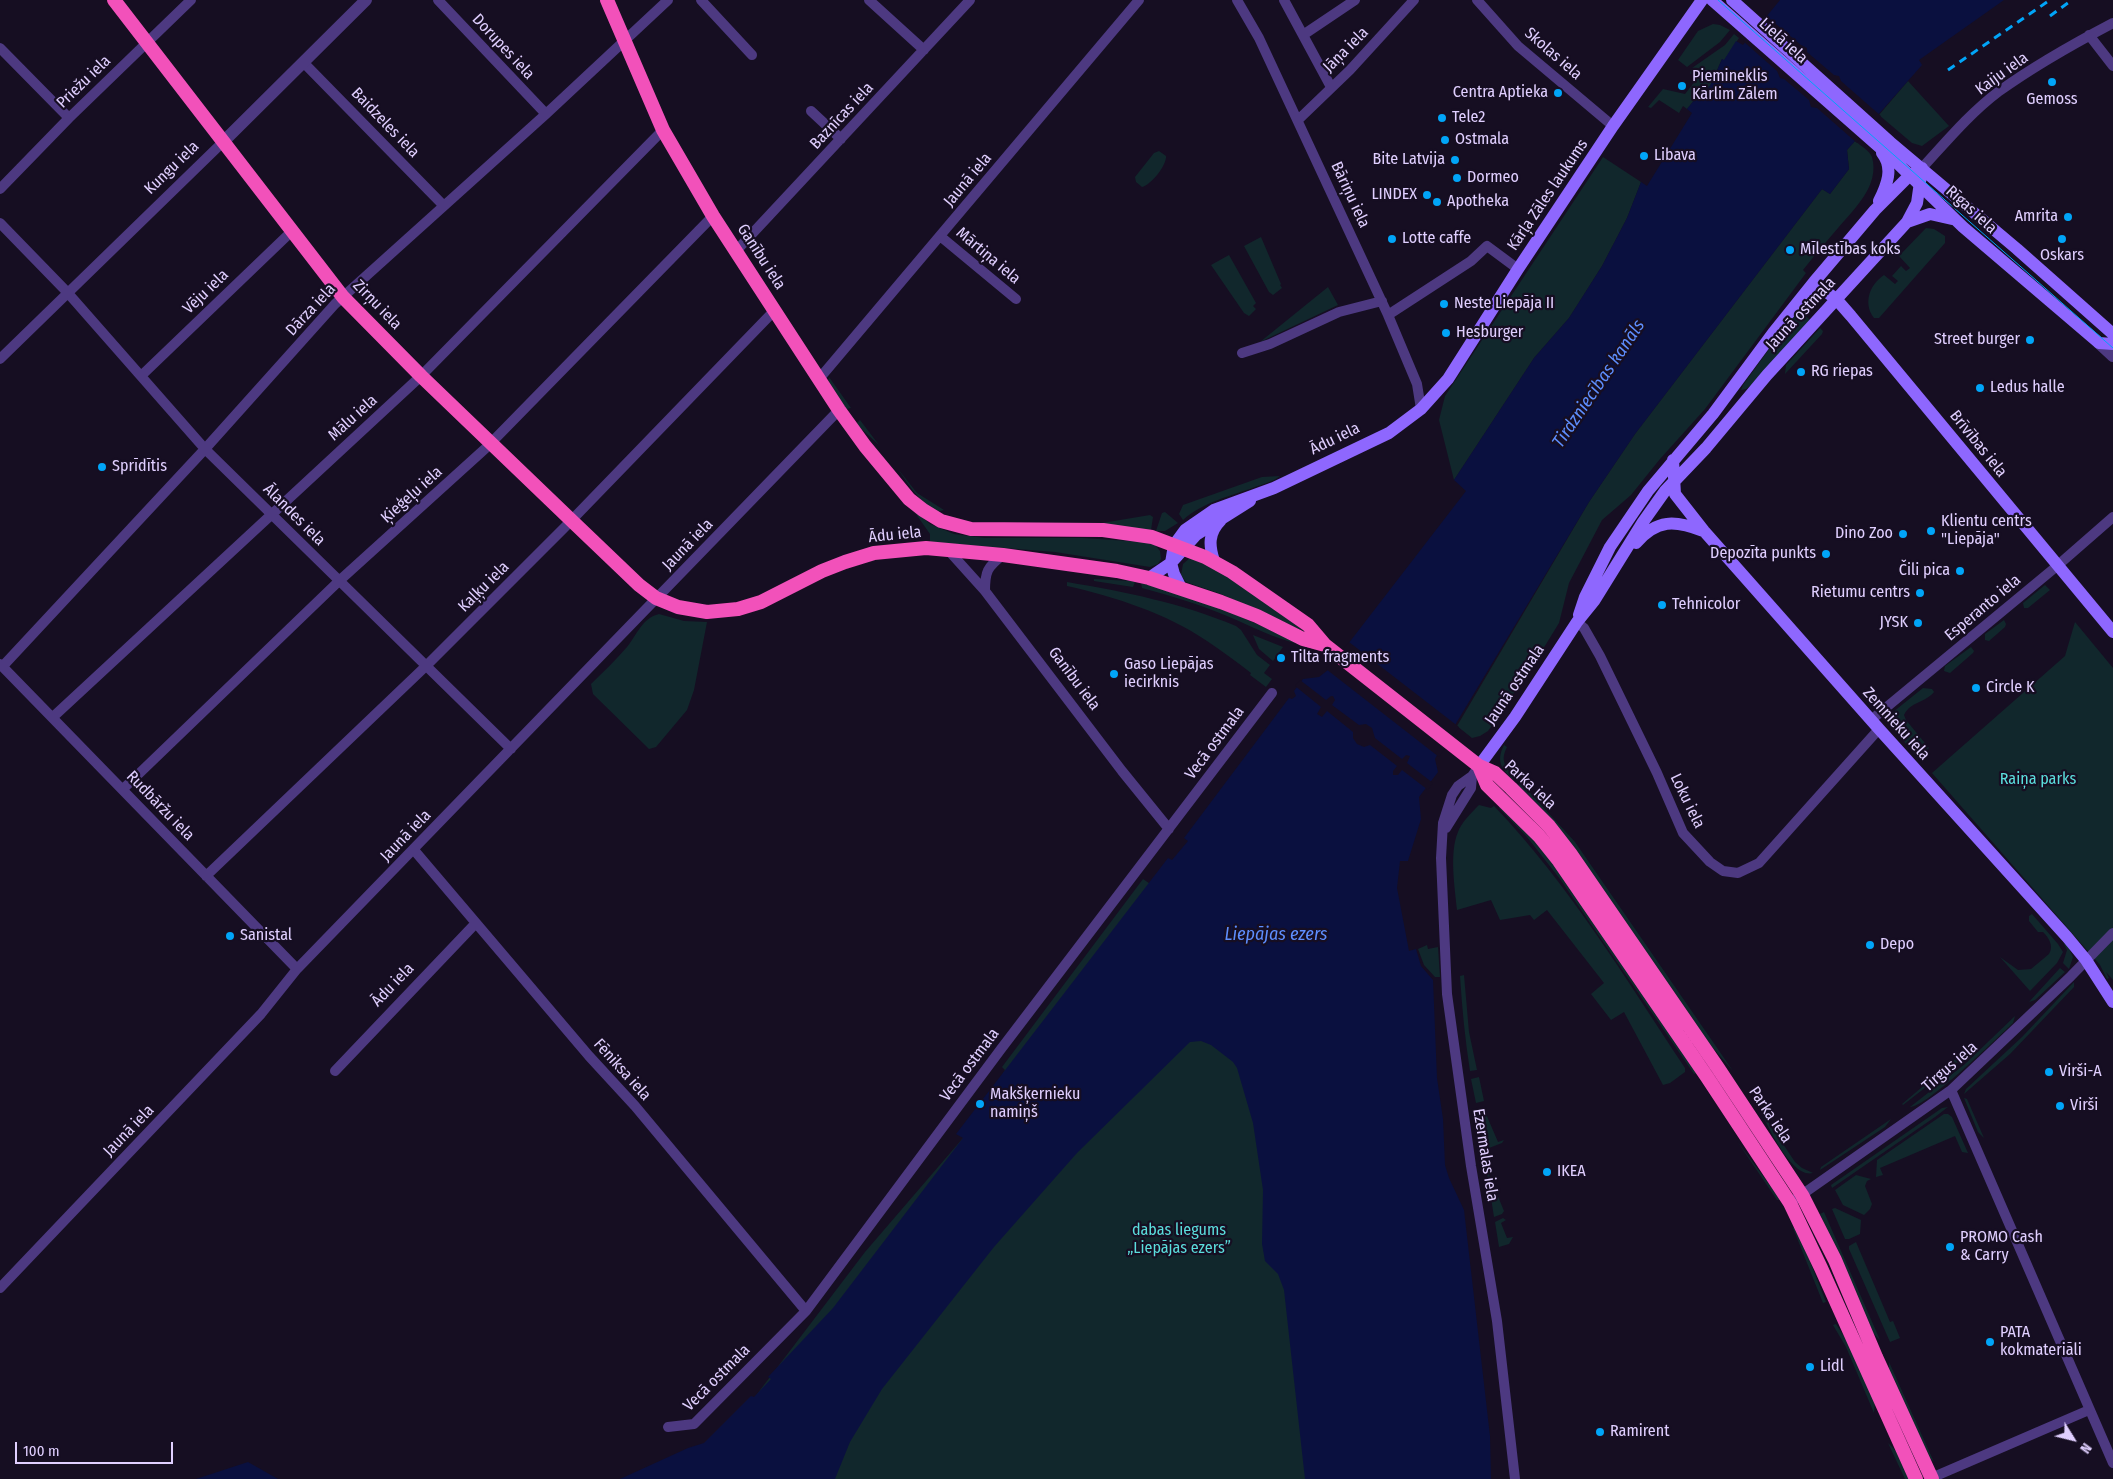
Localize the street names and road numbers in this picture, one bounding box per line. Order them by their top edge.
street label: Dorupes iela [468,10,538,84]
street label: Lielā iela [1755,14,1811,68]
street label: Jāņa iela [1319,23,1373,77]
street label: Skolas iela [1520,24,1586,84]
street label: Kaiju iela [1972,49,2032,99]
street label: Priežu iela [53,52,115,112]
street label: Baznīcas iela [806,79,878,153]
street label: Baidzeles iela [347,84,423,162]
street label: Kārļa Zāles laukums [1504,136,1592,254]
street label: Kungu iela [141,137,203,199]
street label: Jaunā iela [940,149,996,211]
street label: Bāriņu iela [1326,159,1374,231]
street label: Rīgas iela [1941,182,2001,238]
street label: Ganību iela [733,221,789,293]
street label: Mārtiņa iela [952,224,1024,288]
street label: Vēju iela [179,266,233,318]
street label: Jaunā ostmala [1762,273,1840,355]
street label: Zirņu iela [349,276,405,334]
street label: Dārza iela [282,280,340,340]
street label: Mālu iela [325,391,381,445]
street label: Brīvības iela [1945,407,2011,481]
street label: Ādu iela [1307,419,1363,459]
street label: Ķieģeļu iela [377,462,447,528]
street label: Ālandes iela [259,480,329,550]
street label: Jaunā iela [659,515,717,575]
street label: Ādu iela [868,523,922,547]
street label: Kaļķu iela [455,558,513,616]
street label: Esperanto iela [1941,571,2025,645]
street label: Jaunā ostmala [1481,641,1549,729]
street label: Ganību iela [1044,644,1104,714]
street label: Zemnieku iela [1858,684,1934,764]
street label: Vecā ostmala [1181,703,1249,783]
street label: Parka iela [1500,756,1560,814]
street label: Rudbāržu iela [122,767,198,845]
street label: Loku iela [1666,770,1708,832]
street label: Jaunā iela [377,806,435,866]
street label: Ādu iela [368,959,418,1011]
street label: Vecā ostmala [936,1025,1004,1105]
street label: Fēniksa iela [589,1035,655,1105]
street label: Tirgus iela [1918,1038,1982,1096]
street label: Parka iela [1744,1083,1796,1147]
street label: Jaunā iela [100,1101,158,1161]
street label: Ezermalas iela [1468,1107,1502,1203]
street label: Vecā ostmala [680,1341,754,1415]

